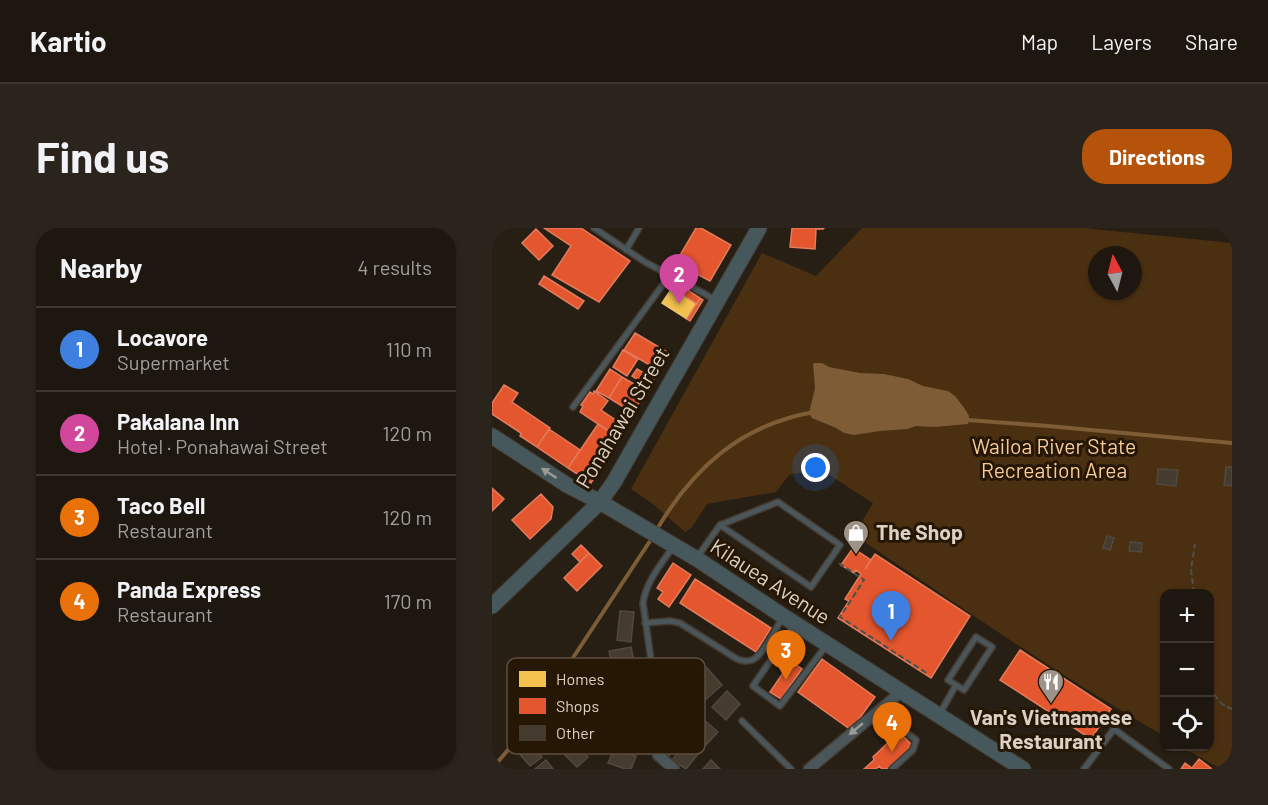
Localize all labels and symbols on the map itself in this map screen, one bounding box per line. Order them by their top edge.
north arrow [1088,246,1142,300]
pin: 2 [660,254,699,304]
street label: Ponahawai Street [570,342,674,492]
park label: Wailoa River State Recreation Area [972,433,1136,482]
your location [801,453,830,482]
one-way arrow [541,468,557,479]
shop icon: The Shop [841,518,871,556]
place label: The Shop [876,519,963,544]
street label: Kilauea Avenue [706,533,835,629]
pin: 1 [872,592,910,641]
pin: 3 [766,630,806,680]
legend [507,658,705,754]
restaurant icon: Van's Vietnamese Restaurant [1036,667,1066,705]
text: Homes [556,669,604,688]
text: Shops [556,696,599,715]
pin: 4 [872,702,912,752]
place label: Van's Vietnamese Restaurant [970,704,1132,753]
one-way arrow [849,722,864,735]
text: Other [556,723,595,742]

